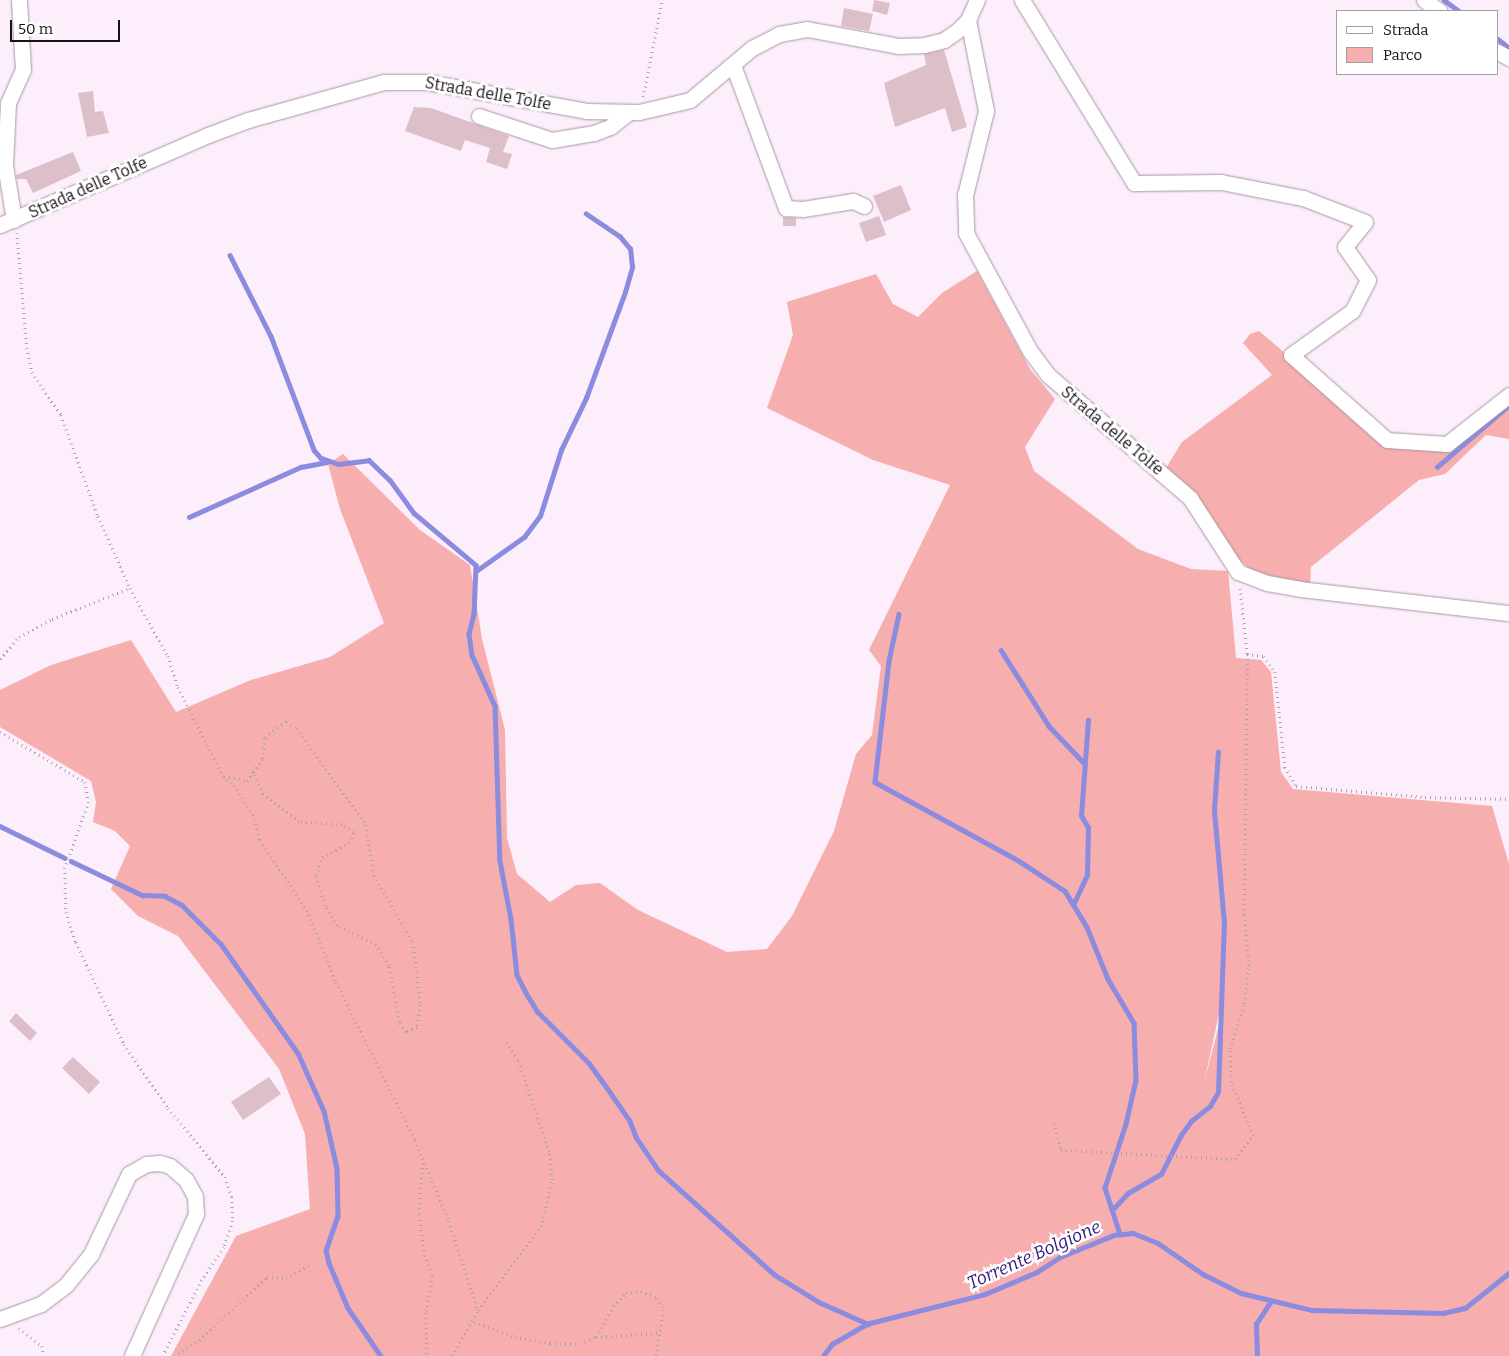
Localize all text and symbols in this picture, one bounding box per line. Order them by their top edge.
scale bar [12,10,122,42]
legend [1336,10,1499,75]
text: 50 m [18,20,53,38]
text: Strada [1383,21,1429,39]
text: Parco [1383,46,1422,64]
street label: Strada delle Tolfe [423,73,553,115]
street label: Strada delle Tolfe [26,153,150,223]
street label: Strada delle Tolfe [1057,383,1167,479]
water label: Torrente Bolgione [964,1216,1104,1294]

